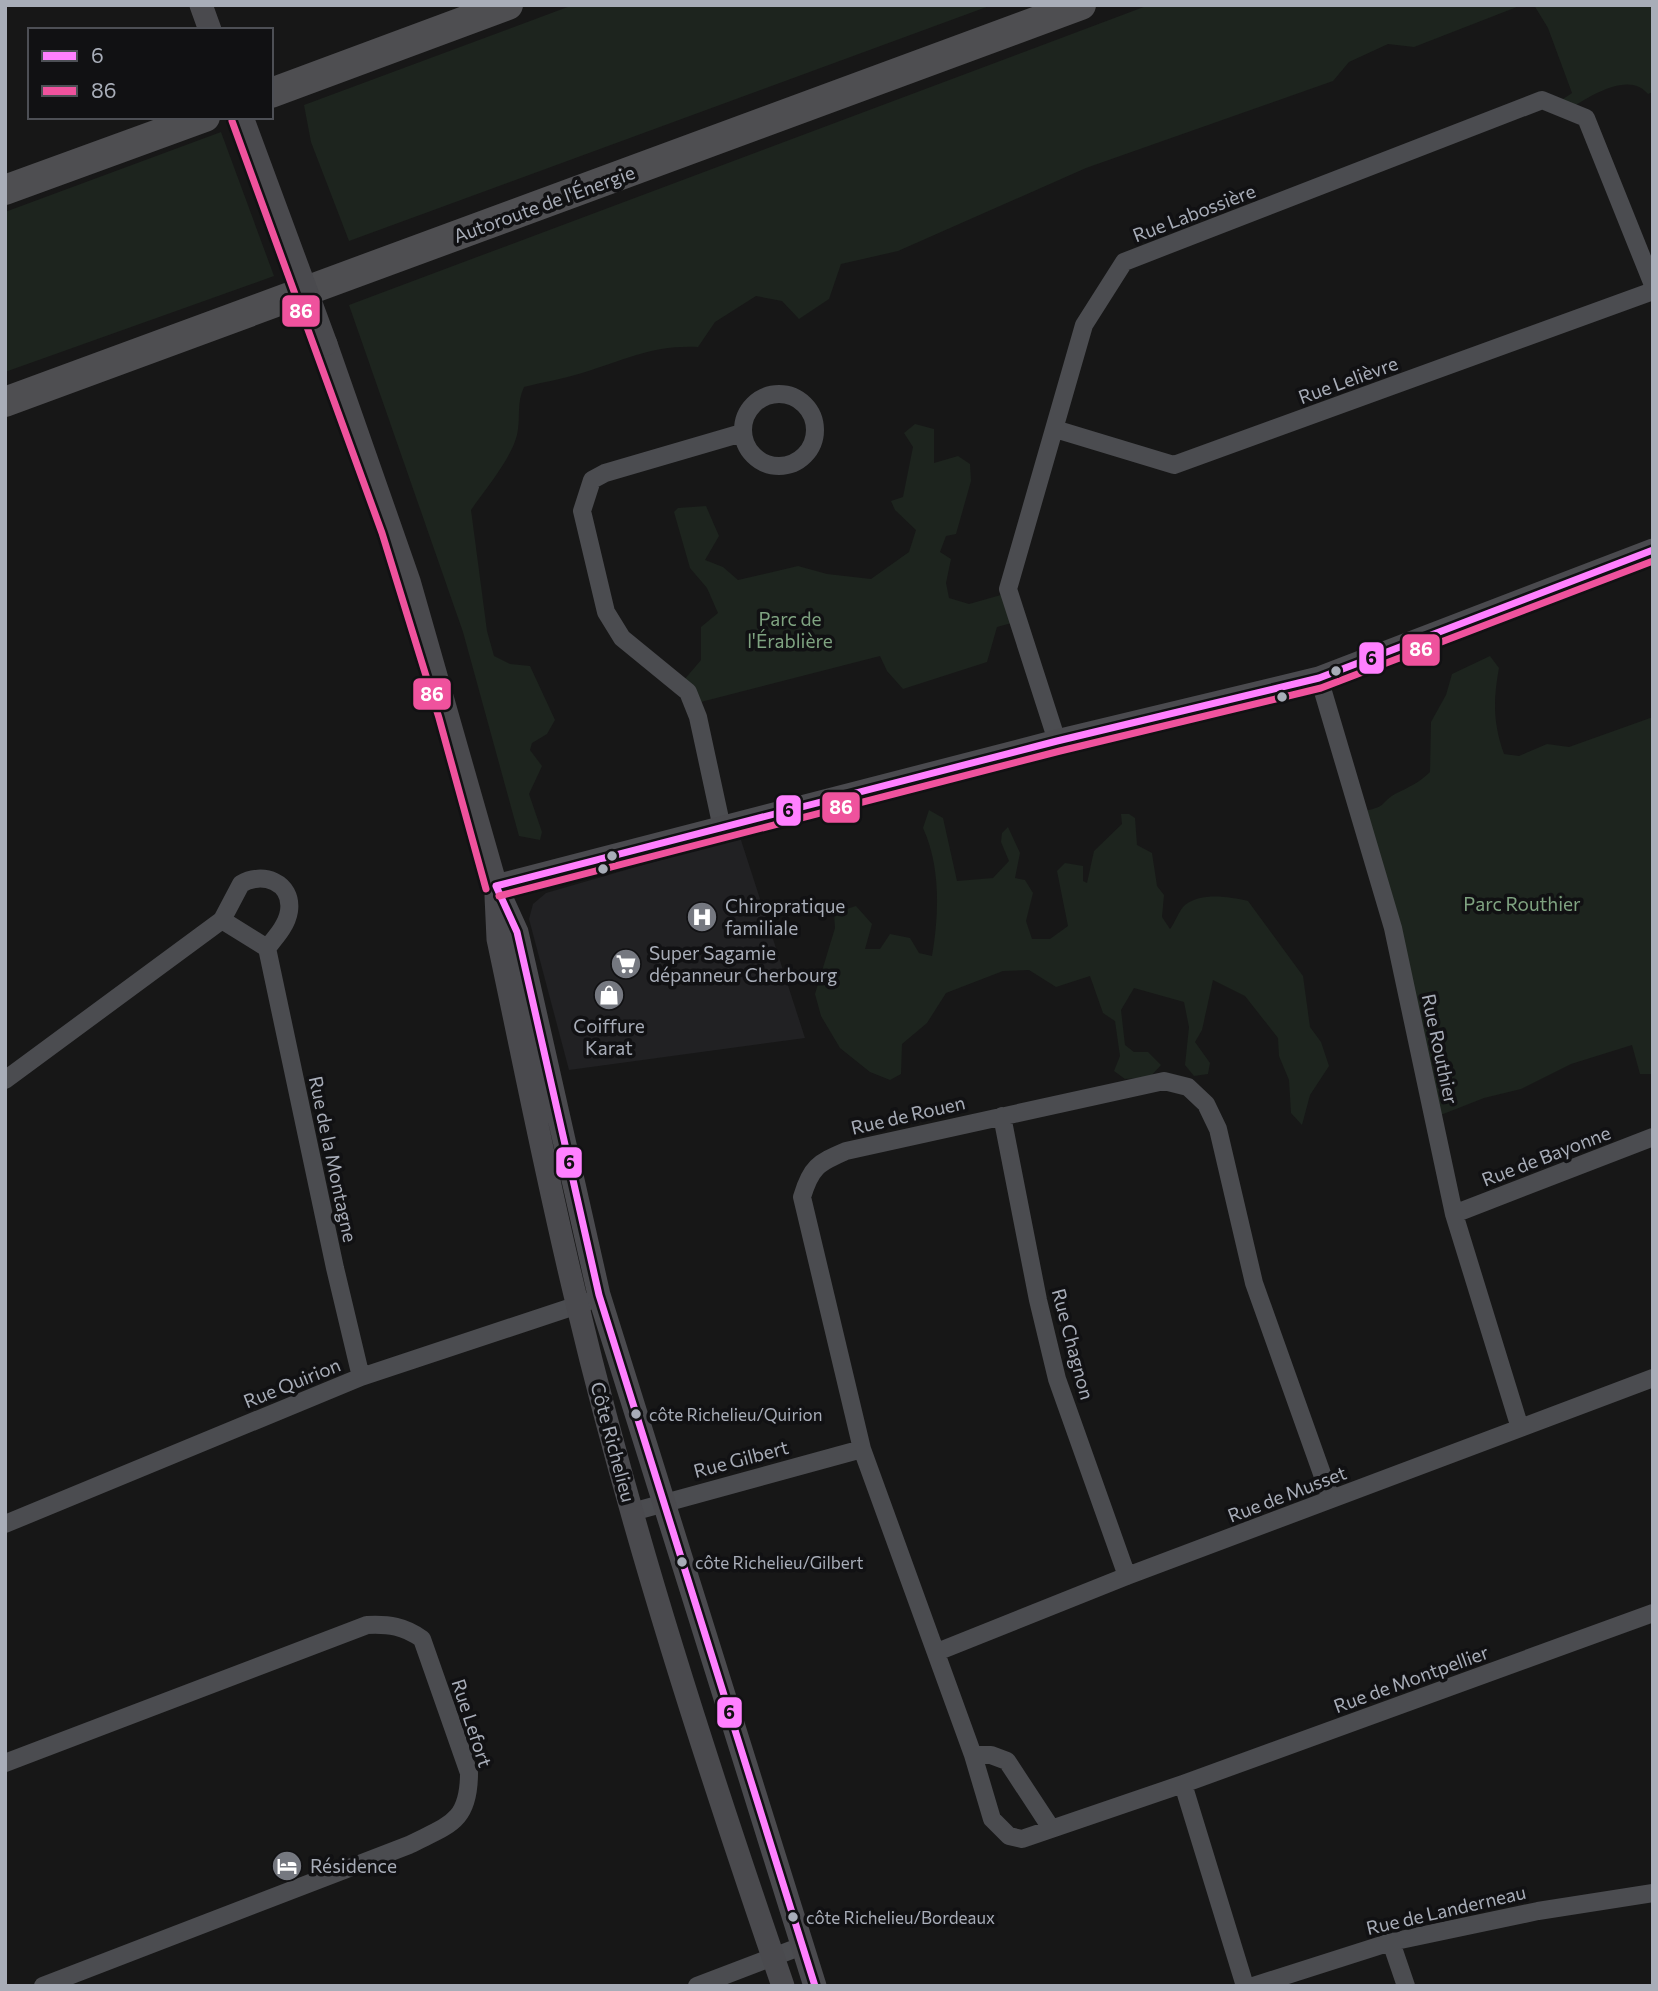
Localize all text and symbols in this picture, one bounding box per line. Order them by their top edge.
legend [28,28,273,119]
text: 6 [91,42,104,67]
text: 86 [91,77,117,102]
street label: Autoroute de l'Énergie [450,160,638,247]
street label: Rue Labossière [1129,179,1258,246]
line badge: 86 [281,294,321,328]
text: 86 [289,299,313,322]
street label: Rue Lelièvre [1295,351,1401,408]
park label: Parc de l'Érablière [747,607,833,652]
line badge: 86 [1401,633,1441,667]
text: 86 [1409,637,1433,660]
line badge: 6 [1358,641,1385,675]
text: 6 [1365,646,1377,669]
unlabelled marker [1329,664,1343,678]
line badge: 86 [412,677,452,711]
text: 86 [420,682,444,705]
unlabelled marker [1275,690,1289,704]
line badge: 86 [821,791,861,824]
line badge: 6 [775,794,802,827]
text: 86 [829,795,853,818]
text: 6 [782,798,794,821]
unlabelled marker [605,849,619,863]
unlabelled marker [596,862,610,876]
park label: Parc Routhier [1463,892,1581,915]
place label: Chiropratique familiale [725,894,845,939]
hospital icon: Chiropratique familiale [685,900,719,934]
place label: Super Sagamie dépanneur Cherbourg [649,941,837,986]
supermarket icon: Super Sagamie dépanneur Cherbourg [609,947,643,981]
shop icon: Coiffure Karat [592,978,626,1012]
street label: Rue Routhier [1418,992,1463,1107]
place label: Coiffure Karat [573,1014,645,1059]
street label: Rue de la Montagne [305,1074,362,1244]
street label: Rue de Rouen [849,1090,967,1139]
street label: Rue de Bayonne [1478,1120,1614,1191]
line badge: 6 [555,1146,583,1179]
text: 6 [563,1150,575,1173]
street label: Rue Chagnon [1048,1286,1099,1402]
street label: Rue Quirion [240,1353,344,1412]
street label: Côte Richelieu [586,1379,641,1505]
place label: côte Richelieu/Quirion [649,1404,822,1425]
marker: côte Richelieu/Quirion [629,1407,643,1421]
street label: Rue Gilbert [691,1435,791,1482]
street label: Rue de Musset [1224,1460,1350,1527]
place label: côte Richelieu/Gilbert [695,1552,864,1573]
marker: côte Richelieu/Gilbert [675,1555,689,1569]
street label: Rue de Montpellier [1330,1640,1492,1717]
street label: Rue Lefort [447,1676,498,1770]
line badge: 6 [716,1696,743,1729]
text: 6 [723,1700,735,1723]
hotel icon: Résidence [270,1849,304,1883]
place label: Résidence [310,1854,397,1877]
street label: Rue de Landerneau [1364,1880,1528,1939]
place label: côte Richelieu/Bordeaux [806,1907,995,1928]
marker: côte Richelieu/Bordeaux [786,1910,800,1924]

